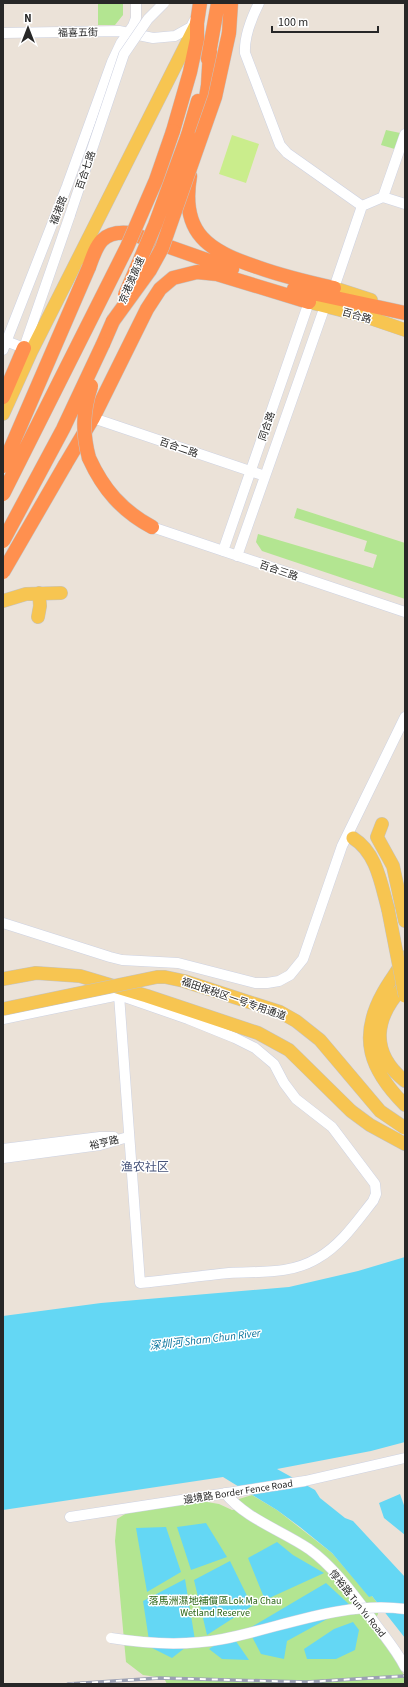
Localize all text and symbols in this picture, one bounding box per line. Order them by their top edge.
north arrow [8,8,48,48]
scale bar [272,8,378,34]
text: N [24,11,32,26]
text: 100 m [278,14,308,31]
street label: 福喜五街 [58,26,98,40]
street label: 百合七路 [73,149,99,192]
street label: 福港路 [47,194,71,227]
street label: 京港澳高速 [116,255,148,306]
street label: 百合路 [340,305,373,327]
street label: 同合路 [255,410,278,443]
street label: 百合二路 [157,435,200,461]
street label: 百合三路 [257,558,300,584]
street label: 福田保税区一号专用通道 [179,974,288,1023]
street label: 裕亨路 [88,1133,120,1153]
district label: 渔农社区 [121,1159,169,1176]
water label: 深圳河 Sham Chun River [149,1325,263,1354]
street label: 邊境路 Border Fence Road [182,1476,294,1508]
street label: 惇裕路 Tun Yu Road [326,1567,389,1640]
park label: 落馬洲濕地補償區Lok Ma Chau Wetland Reserve [148,1594,282,1620]

